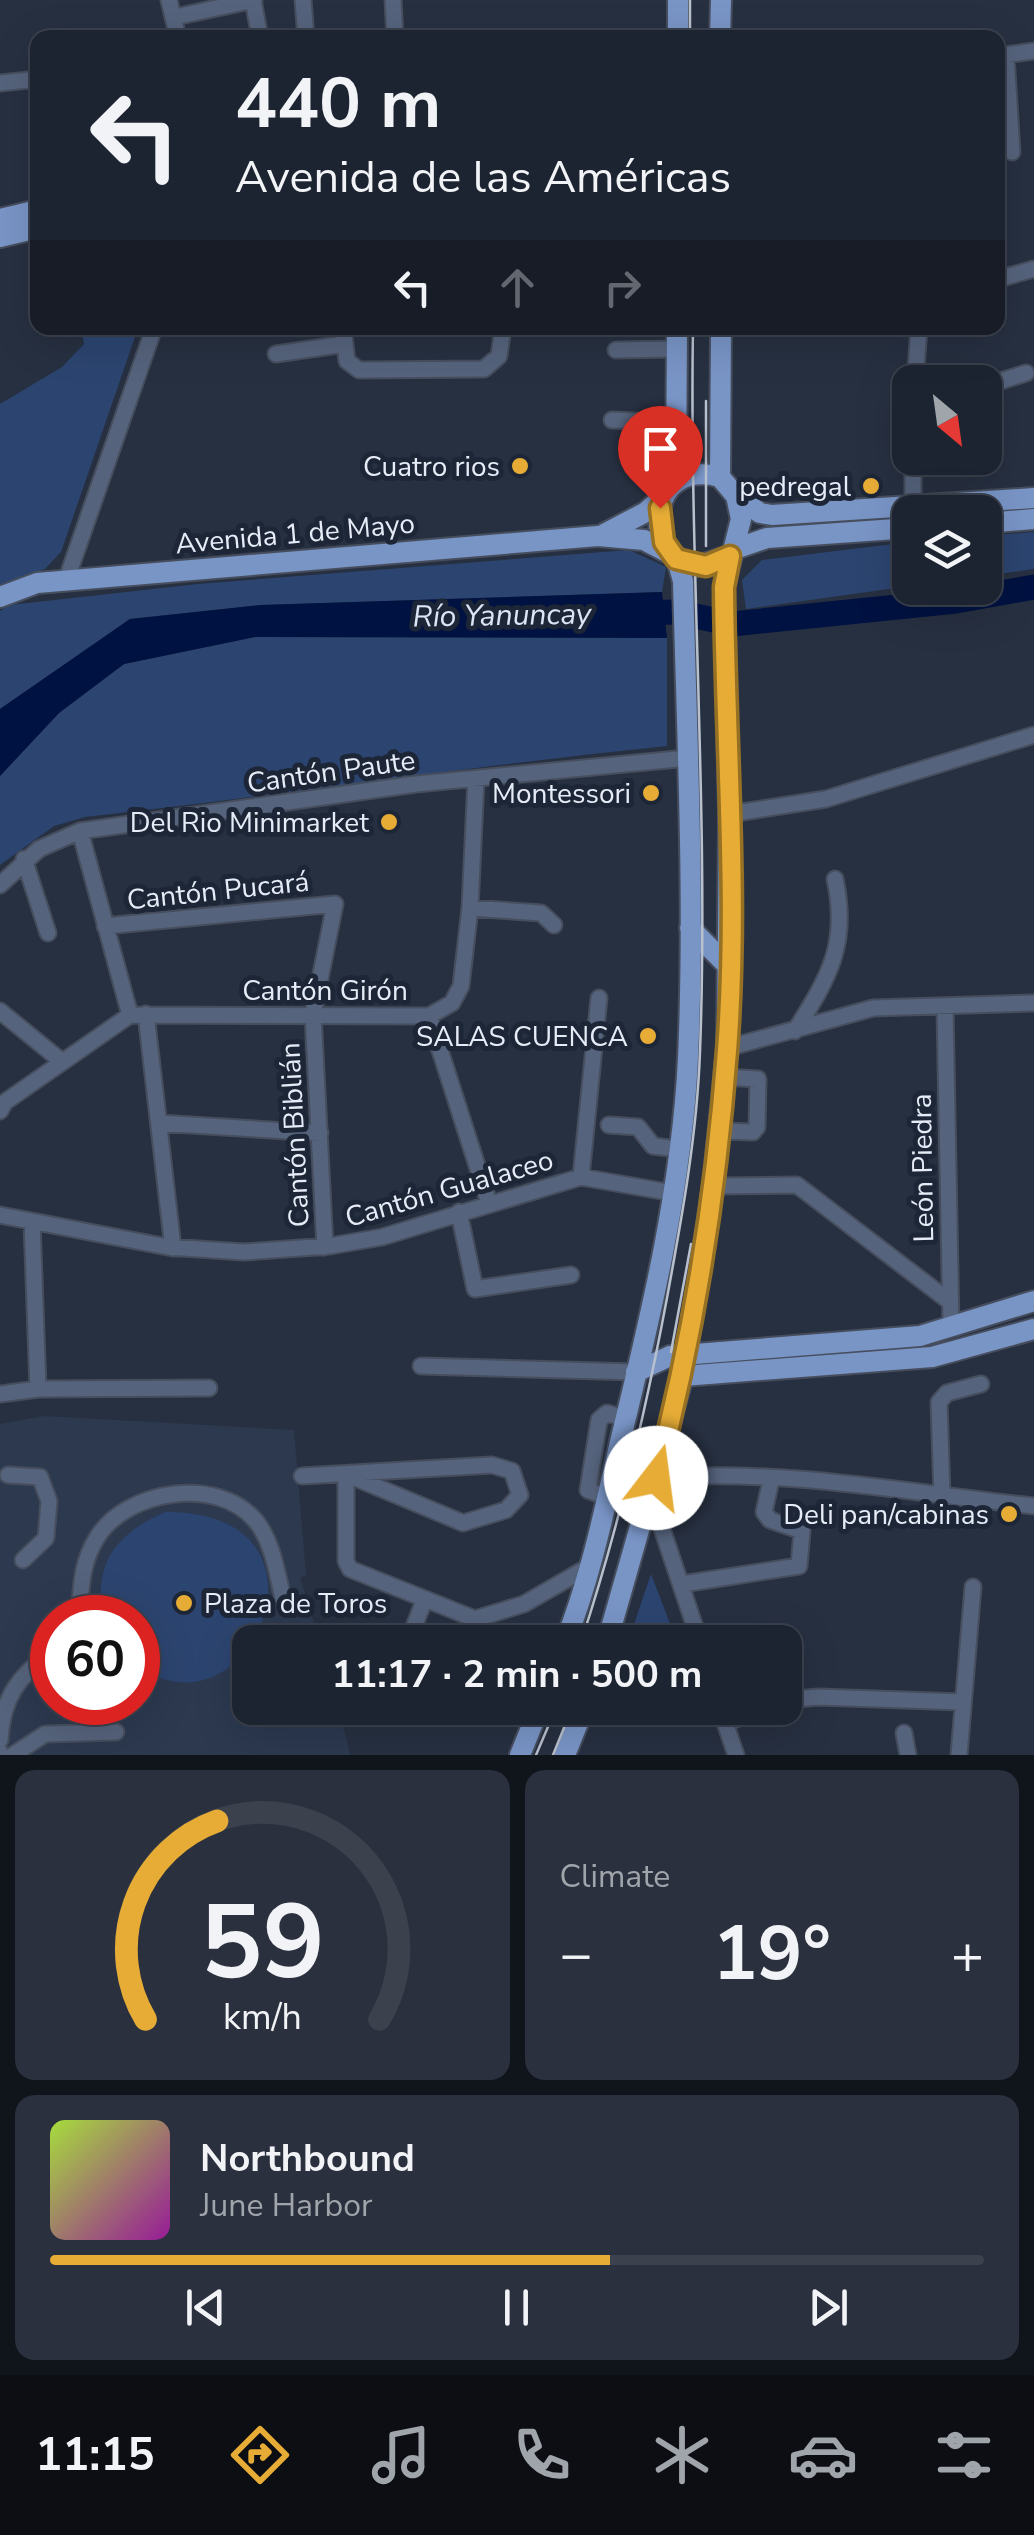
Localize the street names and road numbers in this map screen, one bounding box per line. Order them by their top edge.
street label: Avenida 1 de Mayo [174,505,416,563]
street label: Cantón Paute [245,741,418,803]
street label: Cantón Pucará [125,863,311,919]
street label: Cantón Girón [242,972,408,1010]
street label: Cantón Biblián [271,1042,319,1228]
street label: León Piedra [903,1093,943,1243]
street label: Cantón Gualaceo [341,1141,558,1237]

